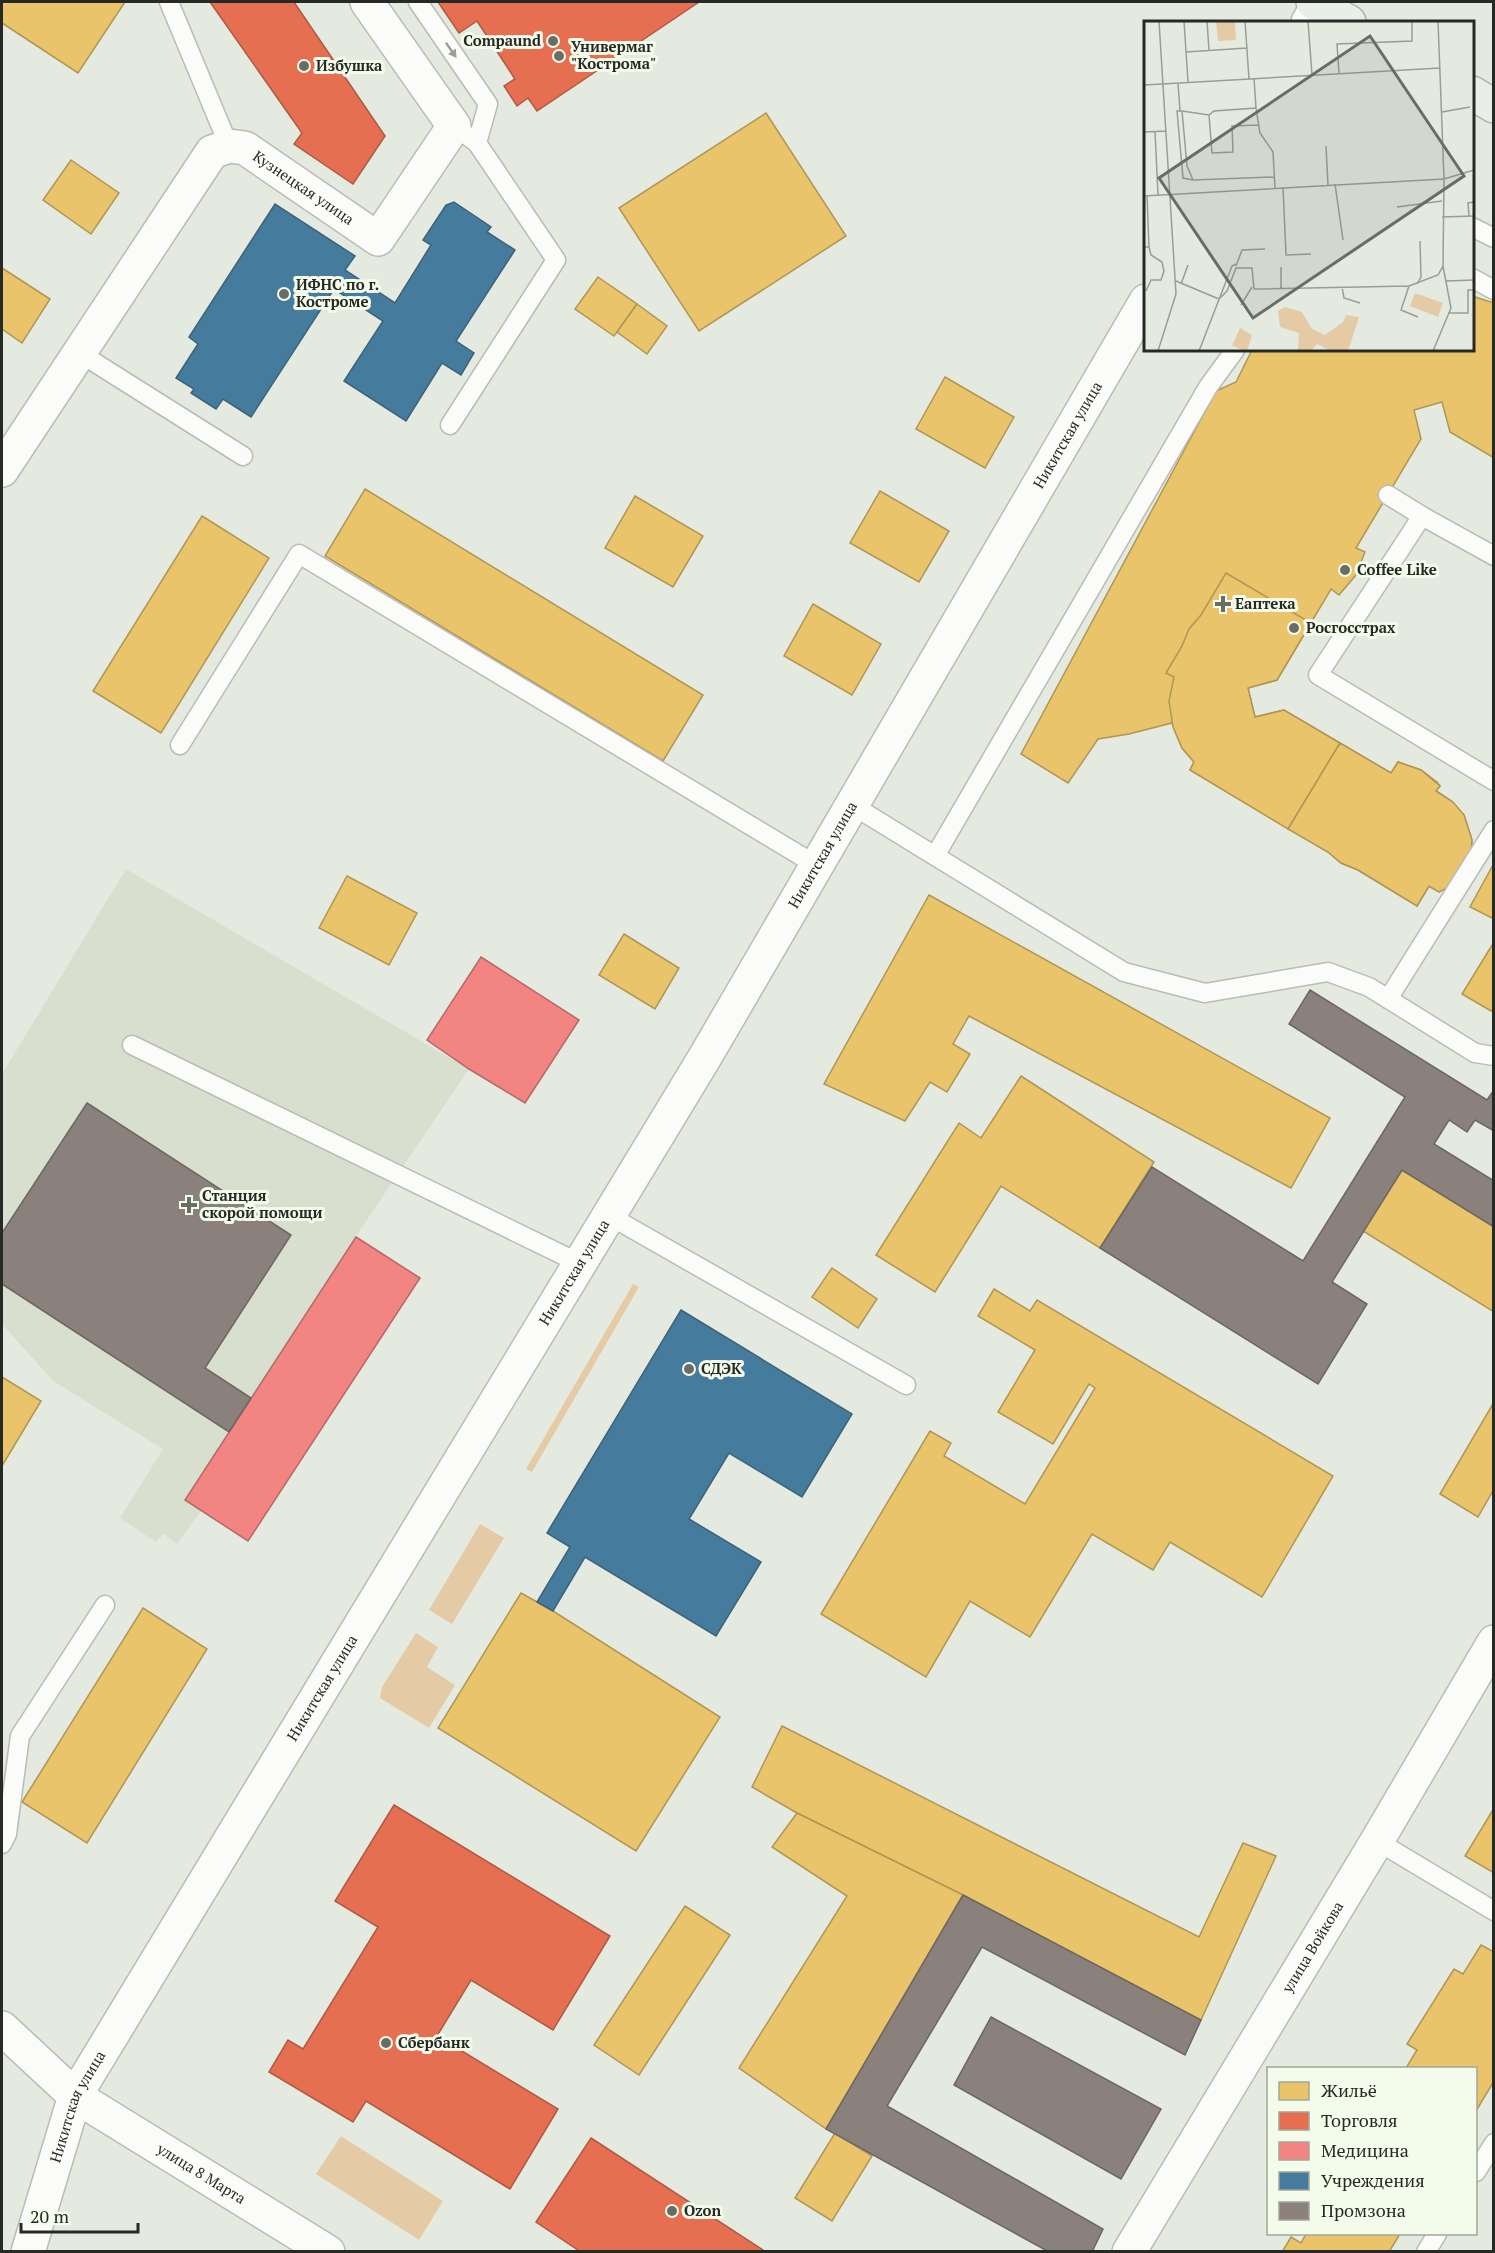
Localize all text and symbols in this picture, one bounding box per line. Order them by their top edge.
inset map [1144,21,1474,351]
place label: Compaund [463,30,541,50]
marker: Compaund [546,34,560,48]
place label: Универмаг "Кострома" [571,36,656,73]
one-way arrow [445,41,457,57]
marker: Универмаг "Кострома" [552,49,566,63]
place label: Избушка [316,55,383,75]
marker: Избушка [297,59,311,73]
street label: Кузнецкая улица [250,146,359,229]
place label: ИФНС по г. Костроме [296,274,379,311]
marker: ИФНС по г. Костроме [277,287,291,301]
street label: Никитская улица [1028,377,1106,492]
place label: Coffee Like [1357,559,1437,579]
marker: Coffee Like [1338,563,1352,577]
place label: Еаптека [1235,593,1296,613]
marker: Еаптека [1216,597,1230,611]
place label: Росгосстрах [1306,617,1396,637]
marker: Росгосстрах [1287,621,1301,635]
street label: Никитская улица [783,797,861,911]
place label: Станция скорой помощи [202,1185,323,1222]
marker: Станция скорой помощи [180,1196,198,1214]
street label: Никитская улица [534,1215,614,1329]
place label: СДЭК [701,1358,742,1378]
marker: СДЭК [682,1362,696,1376]
street label: Никитская улица [282,1630,362,1744]
street label: улица Войкова [1276,1897,1348,1997]
place label: Сбербанк [398,2032,470,2052]
marker: Сбербанк [379,2036,393,2050]
street label: Никитская улица [45,2046,110,2165]
legend [1267,2067,1477,2235]
text: Жильё [1321,2078,1377,2102]
text: Торговля [1321,2108,1398,2132]
street label: улица 8 Марта [153,2138,250,2208]
text: Медицина [1321,2138,1409,2162]
text: Учреждения [1321,2168,1425,2192]
scale bar [21,2196,138,2234]
text: Промзона [1321,2198,1406,2222]
place label: Ozon [684,2200,721,2220]
text: 20 m [30,2204,70,2228]
marker: Ozon [665,2204,679,2218]

